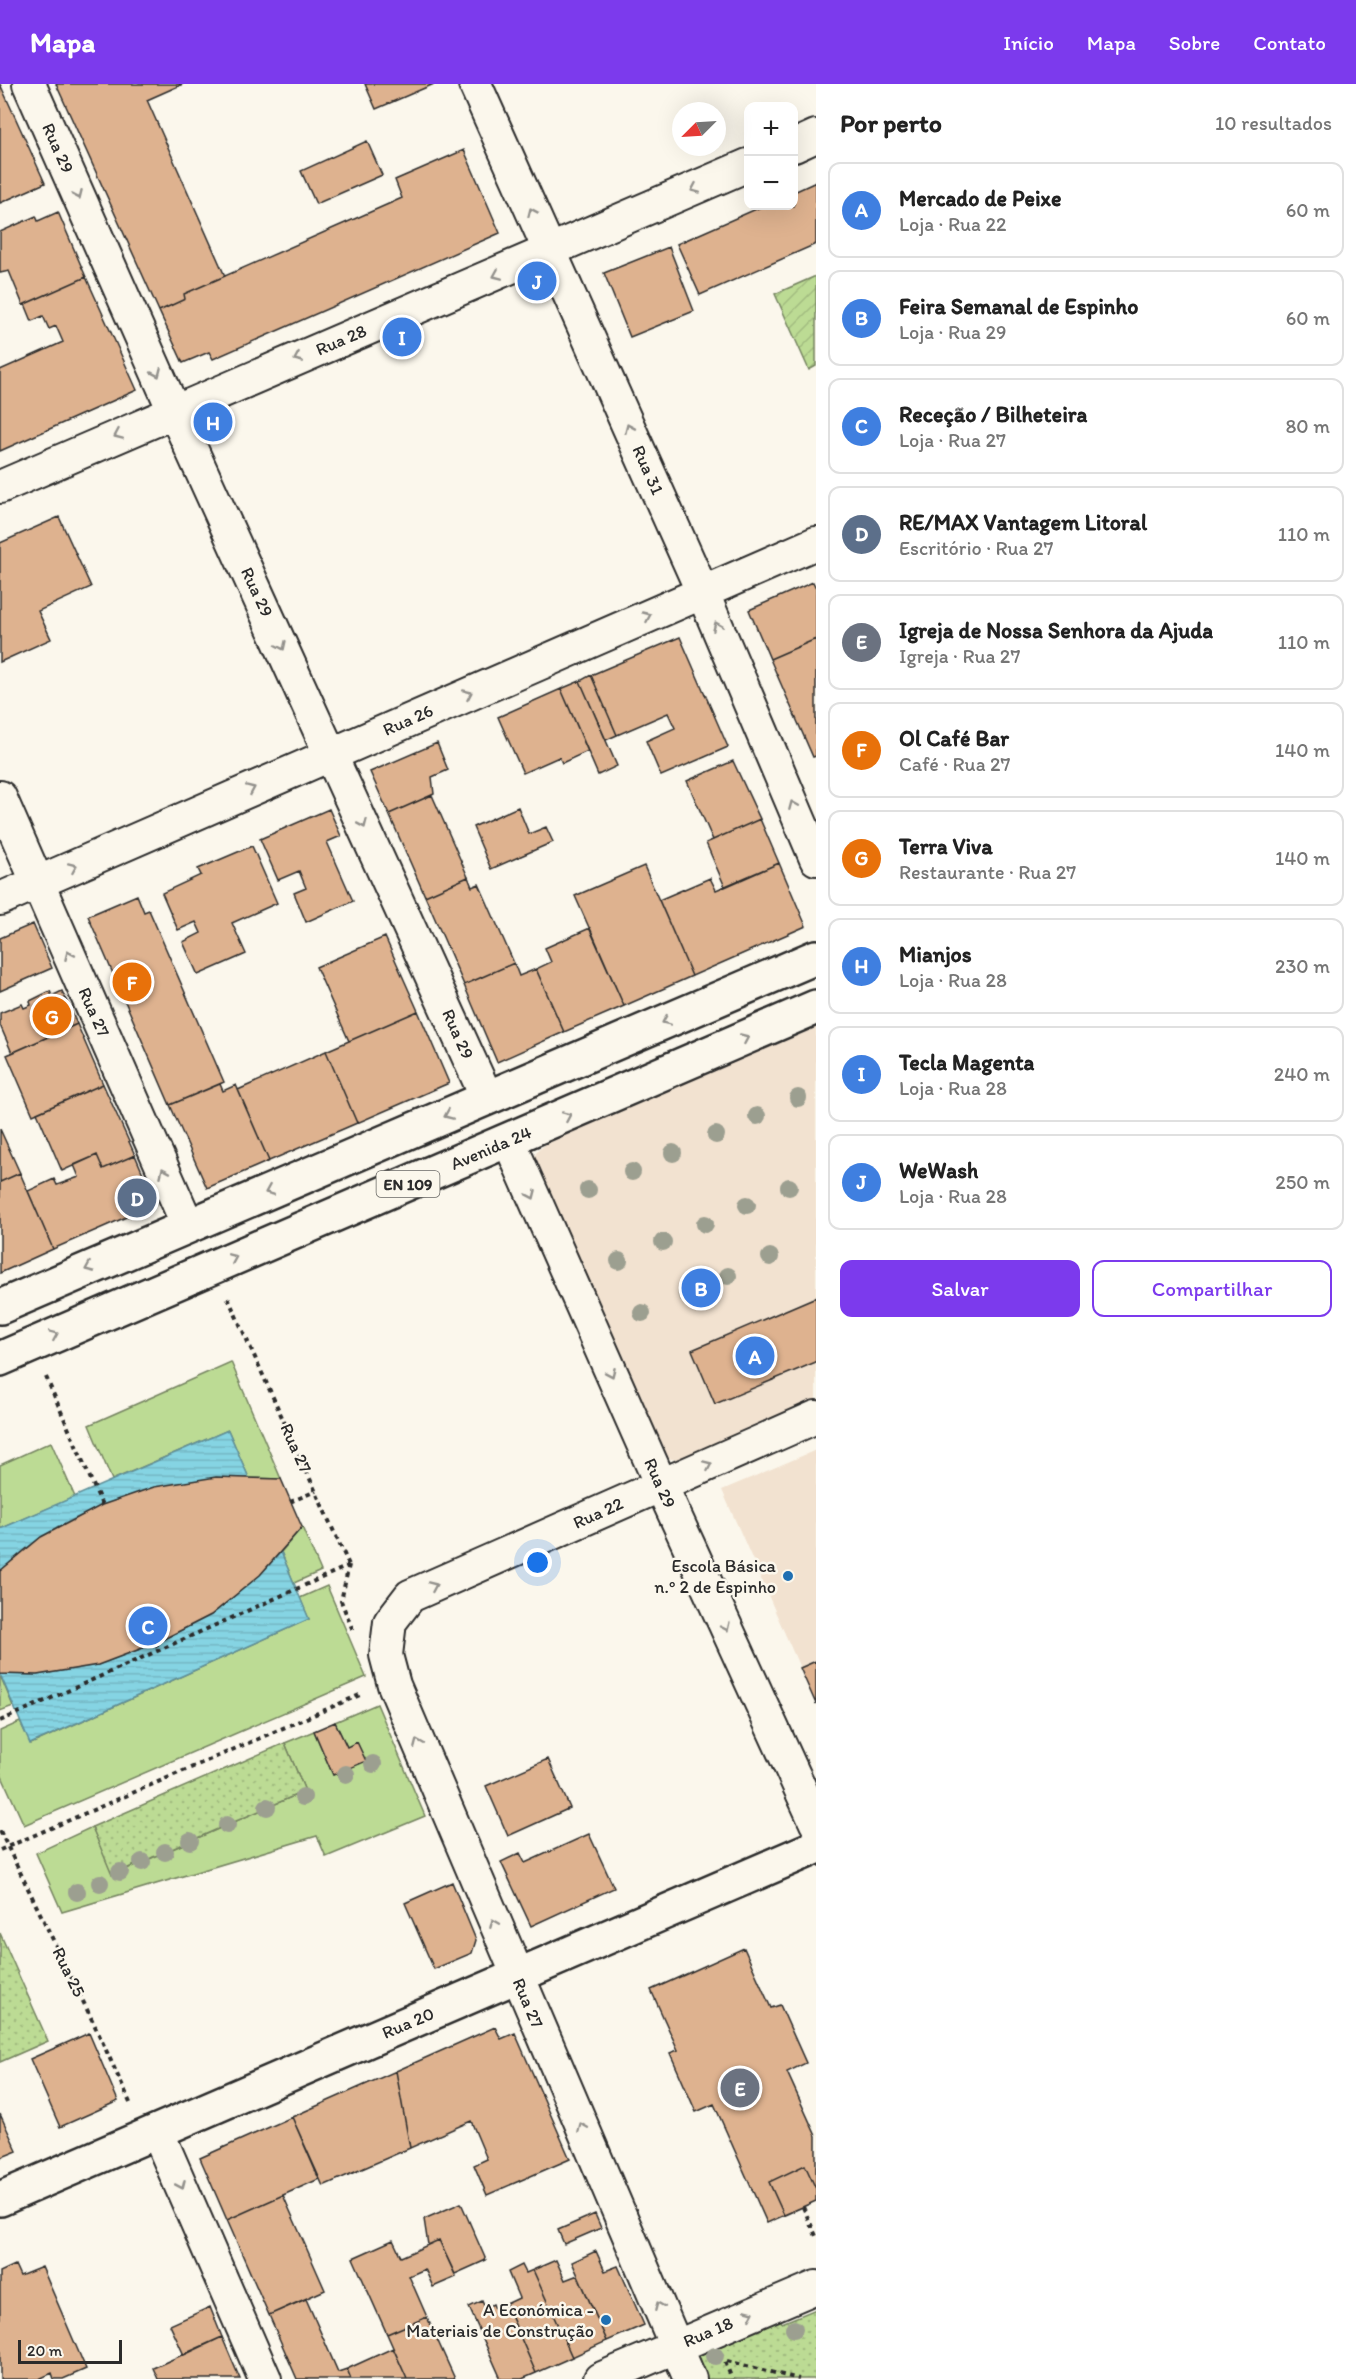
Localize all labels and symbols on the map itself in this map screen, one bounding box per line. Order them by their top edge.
north arrow [672,102,726,156]
street label: Rua 29 [37,119,79,177]
one-way arrow [690,182,701,194]
one-way arrow [71,189,83,200]
one-way arrow [528,207,540,218]
pin: J [518,258,556,304]
one-way arrow [492,268,503,280]
pin: I [382,314,422,360]
street label: Rua 28 [312,319,370,360]
one-way arrow [293,351,304,363]
one-way arrow [150,367,162,378]
pin: H [194,400,232,444]
one-way arrow [624,424,636,435]
one-way arrow [114,428,125,440]
street label: Rua 31 [627,442,669,498]
street label: Rua 29 [236,564,278,620]
one-way arrow [641,611,652,623]
one-way arrow [712,621,724,632]
one-way arrow [274,640,286,651]
one-way arrow [462,689,473,701]
street label: Rua 26 [379,699,437,741]
one-way arrow [245,784,256,796]
one-way arrow [788,801,800,812]
one-way arrow [356,817,368,828]
one-way arrow [66,863,77,875]
one-way arrow [64,951,76,962]
pin: F [112,960,152,1004]
street label: Rua 27 [73,984,115,1040]
pin: G [32,994,72,1038]
street label: Rua 29 [437,1005,479,1063]
one-way arrow [661,1014,672,1026]
one-way arrow [739,1033,750,1045]
one-way arrow [443,1108,454,1120]
one-way arrow [560,1111,571,1123]
street label: Avenida 24 [447,1121,535,1175]
one-way arrow [159,1168,171,1179]
road number: EN 109 [376,1171,440,1197]
pin: D [118,1176,156,1220]
one-way arrow [264,1184,275,1196]
one-way arrow [525,1188,537,1199]
one-way arrow [226,1253,237,1265]
one-way arrow [85,1261,96,1273]
pin: B [682,1266,720,1310]
one-way arrow [47,1331,58,1343]
pin: A [736,1334,774,1378]
one-way arrow [604,1367,616,1378]
street label: Rua 27 [275,1420,317,1476]
street label: Rua 29 [639,1454,681,1512]
one-way arrow [701,1460,712,1472]
street label: Rua 22 [569,1492,627,1534]
your location [523,1548,552,1577]
place label: Escola Básica n.º 2 de Espinho [654,1555,777,1598]
marker: Escola Básica n.º 2 de Espinho [781,1569,795,1583]
one-way arrow [427,1581,438,1593]
pin: C [128,1604,168,1648]
one-way arrow [719,1621,731,1632]
one-way arrow [413,1738,425,1749]
one-way arrow [489,1918,501,1929]
street label: Rua 25 [48,1944,90,2000]
street label: Rua 27 [508,1975,548,2031]
street label: Rua 20 [379,2002,437,2044]
pin: E [720,2066,760,2110]
one-way arrow [577,2122,589,2133]
one-way arrow [173,2178,185,2189]
place label: A Económica - Materiais de Construção [406,2299,594,2342]
one-way arrow [654,2301,666,2312]
one-way arrow [744,2309,755,2321]
street label: Rua 18 [680,2312,736,2352]
marker: A Económica - Materiais de Construção [599,2313,613,2327]
scale bar [18,2337,122,2364]

